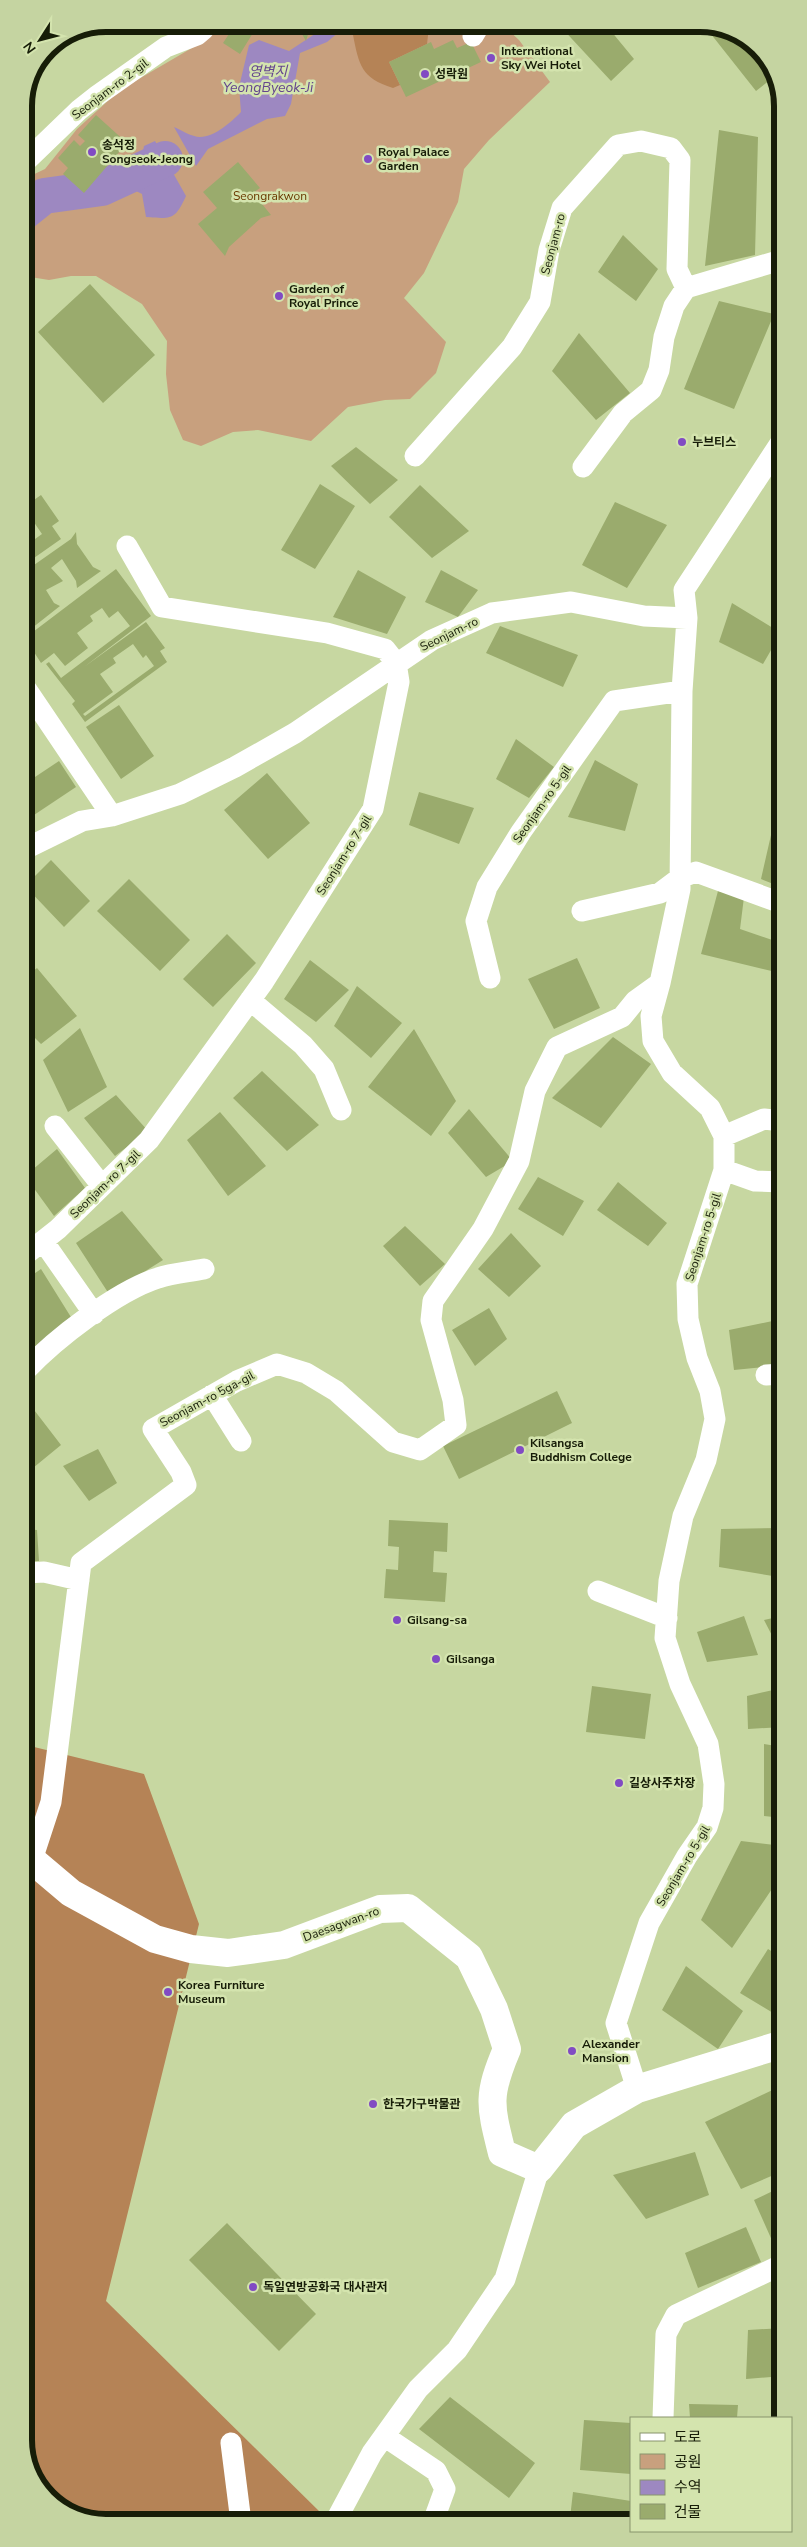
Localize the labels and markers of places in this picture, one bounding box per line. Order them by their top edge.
place label: International Sky Wei Hotel [501,43,581,73]
marker: International Sky Wei Hotel [485,52,497,64]
place label: 성락원 [435,66,468,82]
marker: 성락원 [419,68,431,80]
place label: 송석정 Songseok-Jeong [102,137,193,167]
place label: Royal Palace Garden [378,144,450,174]
marker: 송석정 Songseok-Jeong [86,146,98,158]
marker: Royal Palace Garden [362,153,374,165]
place label: Garden of Royal Prince [289,281,359,311]
marker: Garden of Royal Prince [273,290,285,302]
place label: 누브티스 [692,434,736,450]
marker: 누브티스 [676,436,688,448]
place label: Kilsangsa Buddhism College [530,1435,632,1465]
marker: Kilsangsa Buddhism College [514,1444,526,1456]
place label: Gilsang-sa [407,1612,467,1628]
marker: Gilsang-sa [391,1614,403,1626]
place label: Gilsanga [446,1651,495,1667]
marker: Gilsanga [430,1653,442,1665]
place label: 길상사주차장 [629,1775,695,1791]
marker: 길상사주차장 [613,1777,625,1789]
place label: Korea Furniture Museum [178,1977,265,2007]
marker: Korea Furniture Museum [162,1986,174,1998]
place label: Alexander Mansion [582,2036,640,2066]
marker: Alexander Mansion [566,2045,578,2057]
place label: 한국가구박물관 [383,2096,460,2112]
marker: 한국가구박물관 [367,2098,379,2110]
place label: 독일연방공화국 대사관저 [263,2279,388,2295]
marker: 독일연방공화국 대사관저 [247,2281,259,2293]

